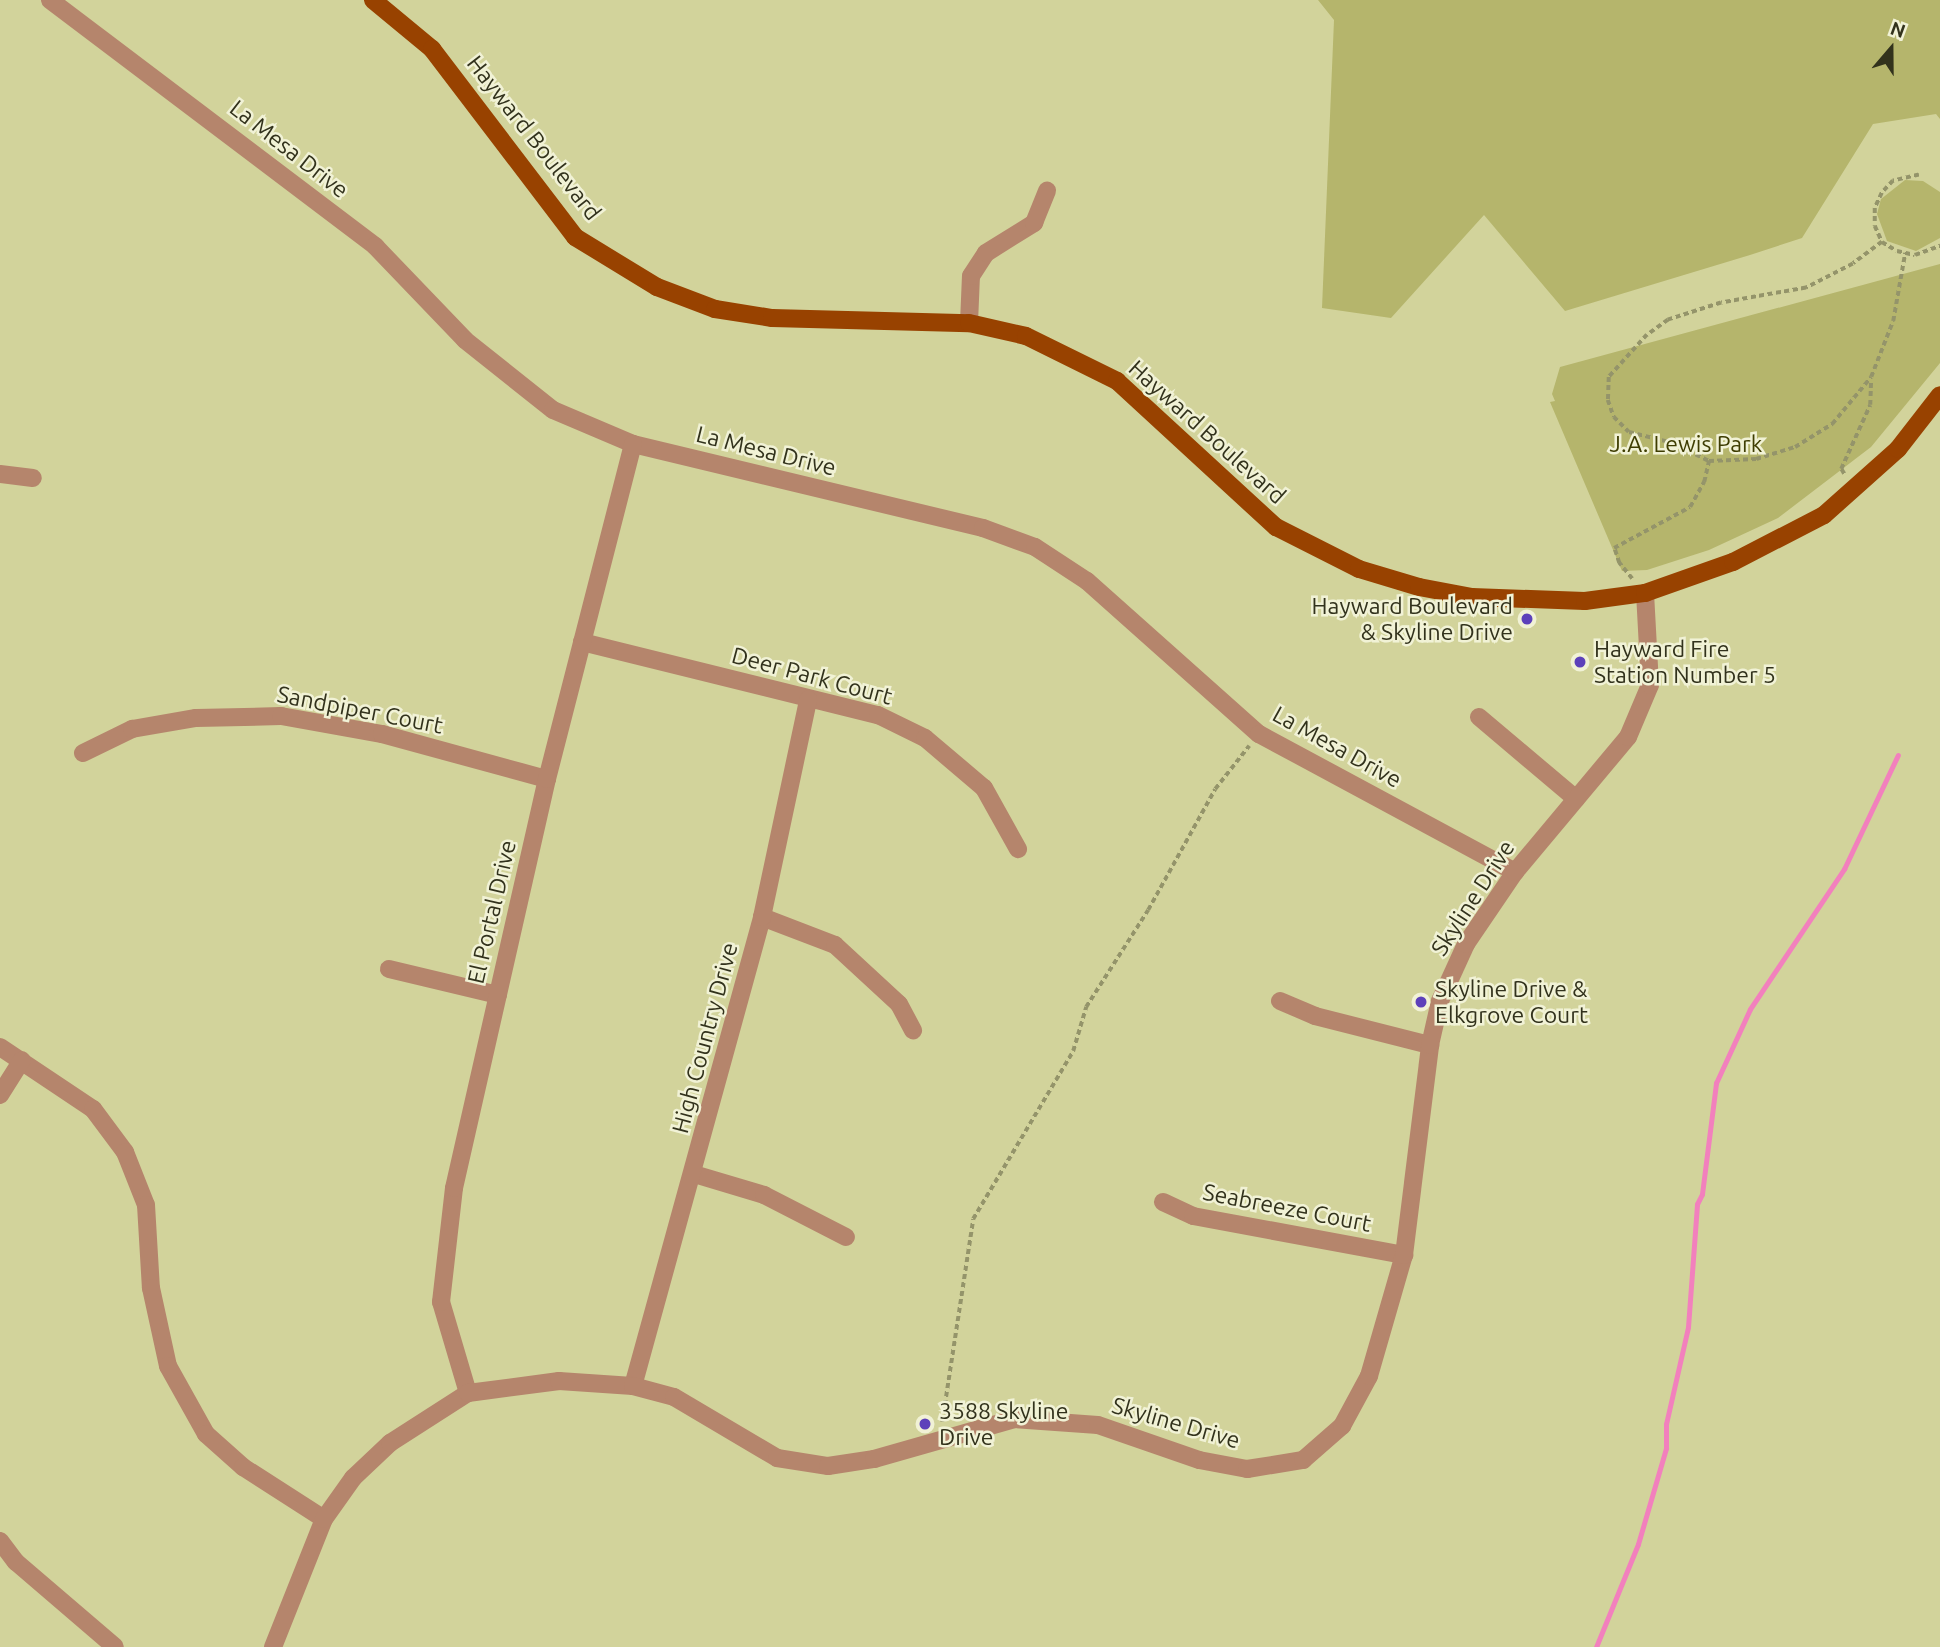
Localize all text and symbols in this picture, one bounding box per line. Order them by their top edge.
north arrow [1856,14,1926,84]
text: N [1888,17,1909,42]
street label: Hayward Boulevard [461,50,607,226]
street label: La Mesa Drive [224,94,354,204]
street label: Hayward Boulevard [1123,354,1291,510]
street label: La Mesa Drive [693,420,839,482]
park label: J.A. Lewis Park [1610,430,1762,458]
place label: Hayward Boulevard & Skyline Drive [1312,592,1513,646]
marker: Hayward Boulevard & Skyline Drive [1519,611,1535,627]
place label: Hayward Fire Station Number 5 [1594,635,1776,689]
street label: Deer Park Court [729,641,895,711]
marker: Hayward Fire Station Number 5 [1572,654,1588,670]
street label: Sandpiper Court [275,680,445,740]
street label: La Mesa Drive [1268,700,1406,794]
street label: Skyline Drive [1426,835,1520,961]
street label: El Portal Drive [462,838,522,986]
street label: High Country Drive [666,940,744,1136]
place label: Skyline Drive & Elkgrove Court [1435,975,1588,1029]
marker: Skyline Drive & Elkgrove Court [1413,994,1429,1010]
street label: Seabreeze Court [1201,1178,1373,1238]
street label: Skyline Drive [1109,1392,1243,1454]
place label: 3588 Skyline Drive [939,1397,1068,1451]
marker: 3588 Skyline Drive [917,1416,933,1432]

